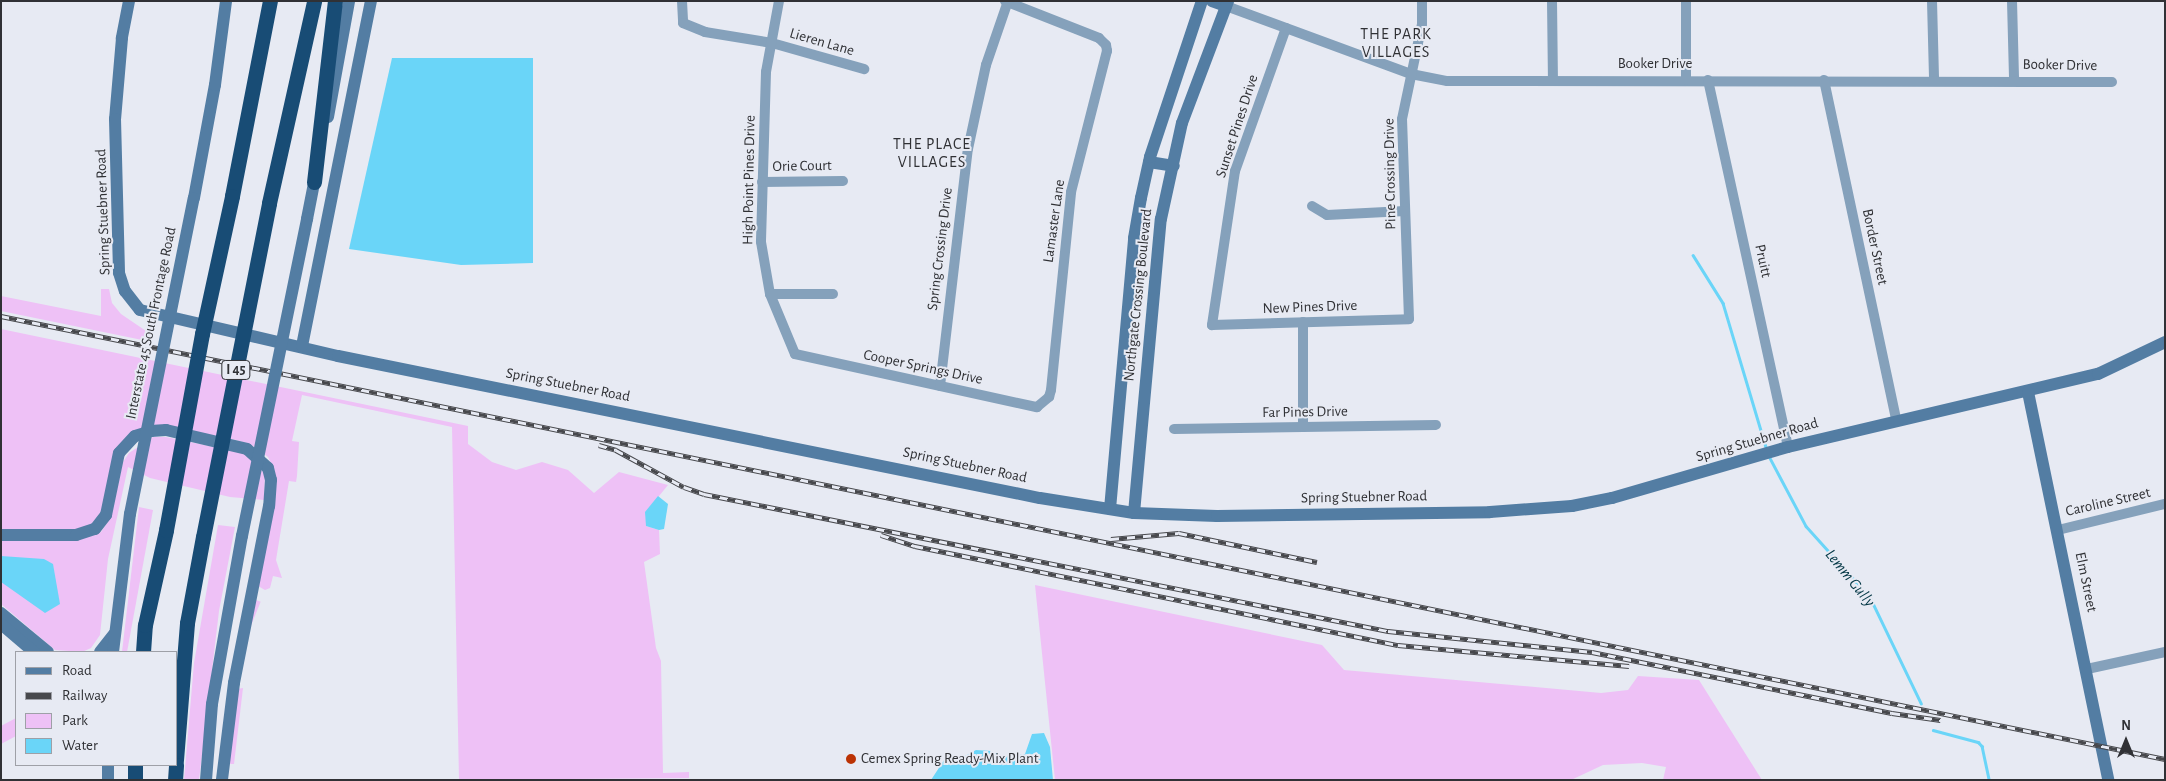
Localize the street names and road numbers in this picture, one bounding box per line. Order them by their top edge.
street label: Lieren Lane [788,24,856,60]
street label: Booker Drive [1618,55,1692,73]
street label: Booker Drive [2023,55,2097,75]
street label: Sunset Pines Drive [1212,72,1262,180]
street label: High Point Pines Drive [739,115,759,245]
street label: Pine Crossing Drive [1380,118,1400,230]
street label: Spring Stuebner Road [92,149,114,275]
street label: Orie Court [772,156,832,176]
street label: Lamaster Lane [1039,178,1069,264]
street label: Spring Crossing Drive [924,187,956,311]
street label: Border Street [1858,207,1892,287]
street label: Northgate Crossing Boulevard [1120,208,1156,382]
street label: Interstate 45 South Frontage Road [122,225,180,421]
street label: Pruitt [1751,243,1775,279]
street label: New Pines Drive [1262,296,1358,318]
street label: Cooper Springs Drive [862,346,984,388]
road number: I 45 [221,358,251,382]
street label: Spring Stuebner Road [504,364,632,406]
street label: Far Pines Drive [1262,402,1348,422]
street label: Spring Stuebner Road [1694,414,1820,466]
street label: Spring Stuebner Road [901,443,1029,487]
street label: Caroline Street [2064,483,2152,521]
street label: Spring Stuebner Road [1301,487,1427,507]
street label: Elm Street [2071,550,2101,614]

